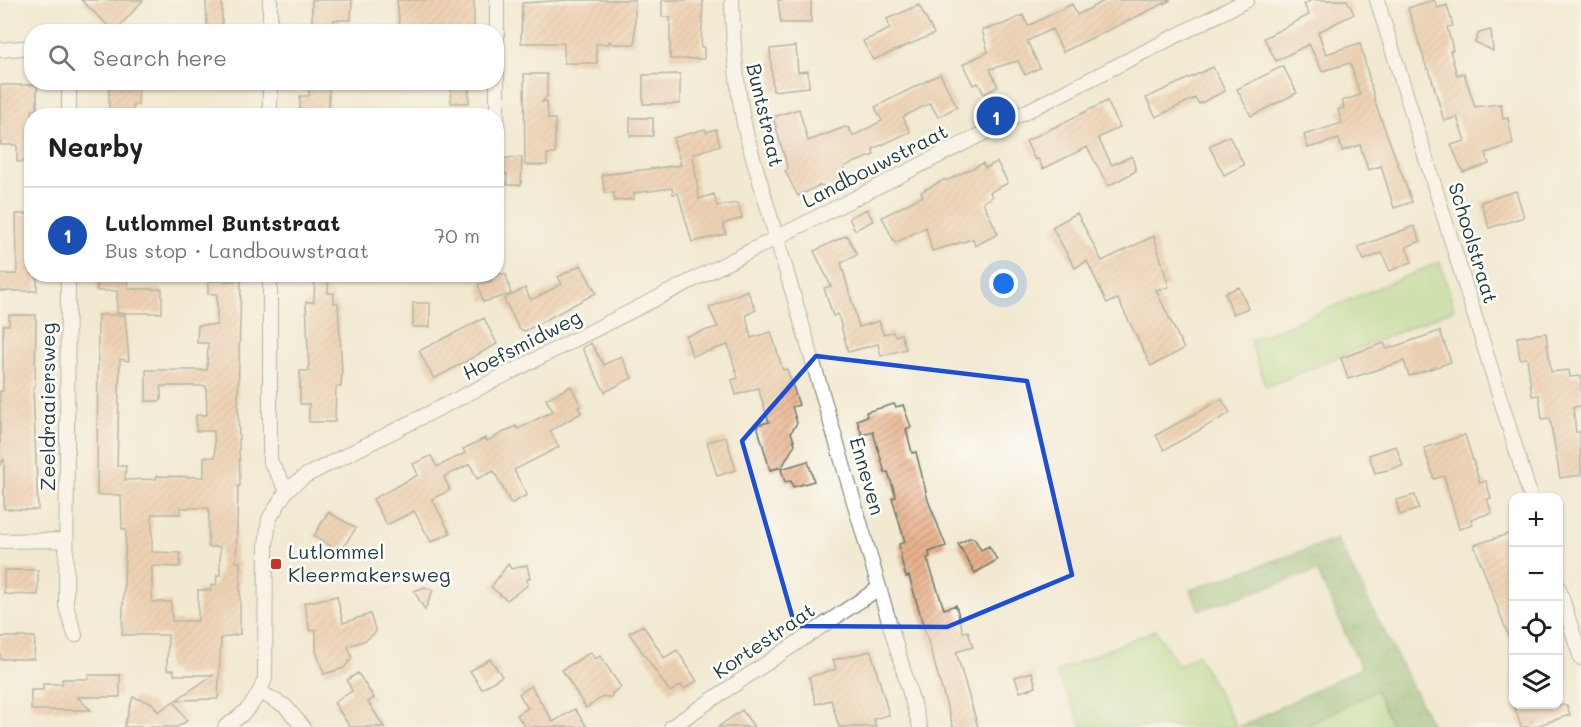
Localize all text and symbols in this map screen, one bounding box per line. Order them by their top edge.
search box [24,24,504,90]
icon: search [45,41,78,74]
text: Search here [93,43,227,72]
street label: Buntstraat [741,60,791,169]
pin: 1 [976,94,1016,138]
street label: Landbouwstraat [797,117,952,213]
text: Nearby [48,130,143,164]
street label: Schoolstraat [1443,179,1505,306]
text: Lutlommel Buntstraat [105,208,340,237]
text: 1 [63,222,72,248]
text: 70 m [434,222,480,248]
text: Bus stop · Landbouwstraat [105,237,369,263]
your location [989,269,1018,298]
street label: Hoefsmidweg [458,303,585,385]
street label: Zeeldraaiersweg [34,323,60,491]
street label: Enneven [844,434,891,518]
map controls [1509,493,1563,709]
button: + [1509,493,1563,547]
place label: Lutlommel Kleermakersweg [288,538,451,587]
button: − [1509,547,1563,601]
marker: Lutlommel Kleermakersweg [269,557,283,571]
street label: Kortestraat [707,597,819,684]
button: locate [1509,601,1563,655]
button: layers [1509,655,1563,709]

